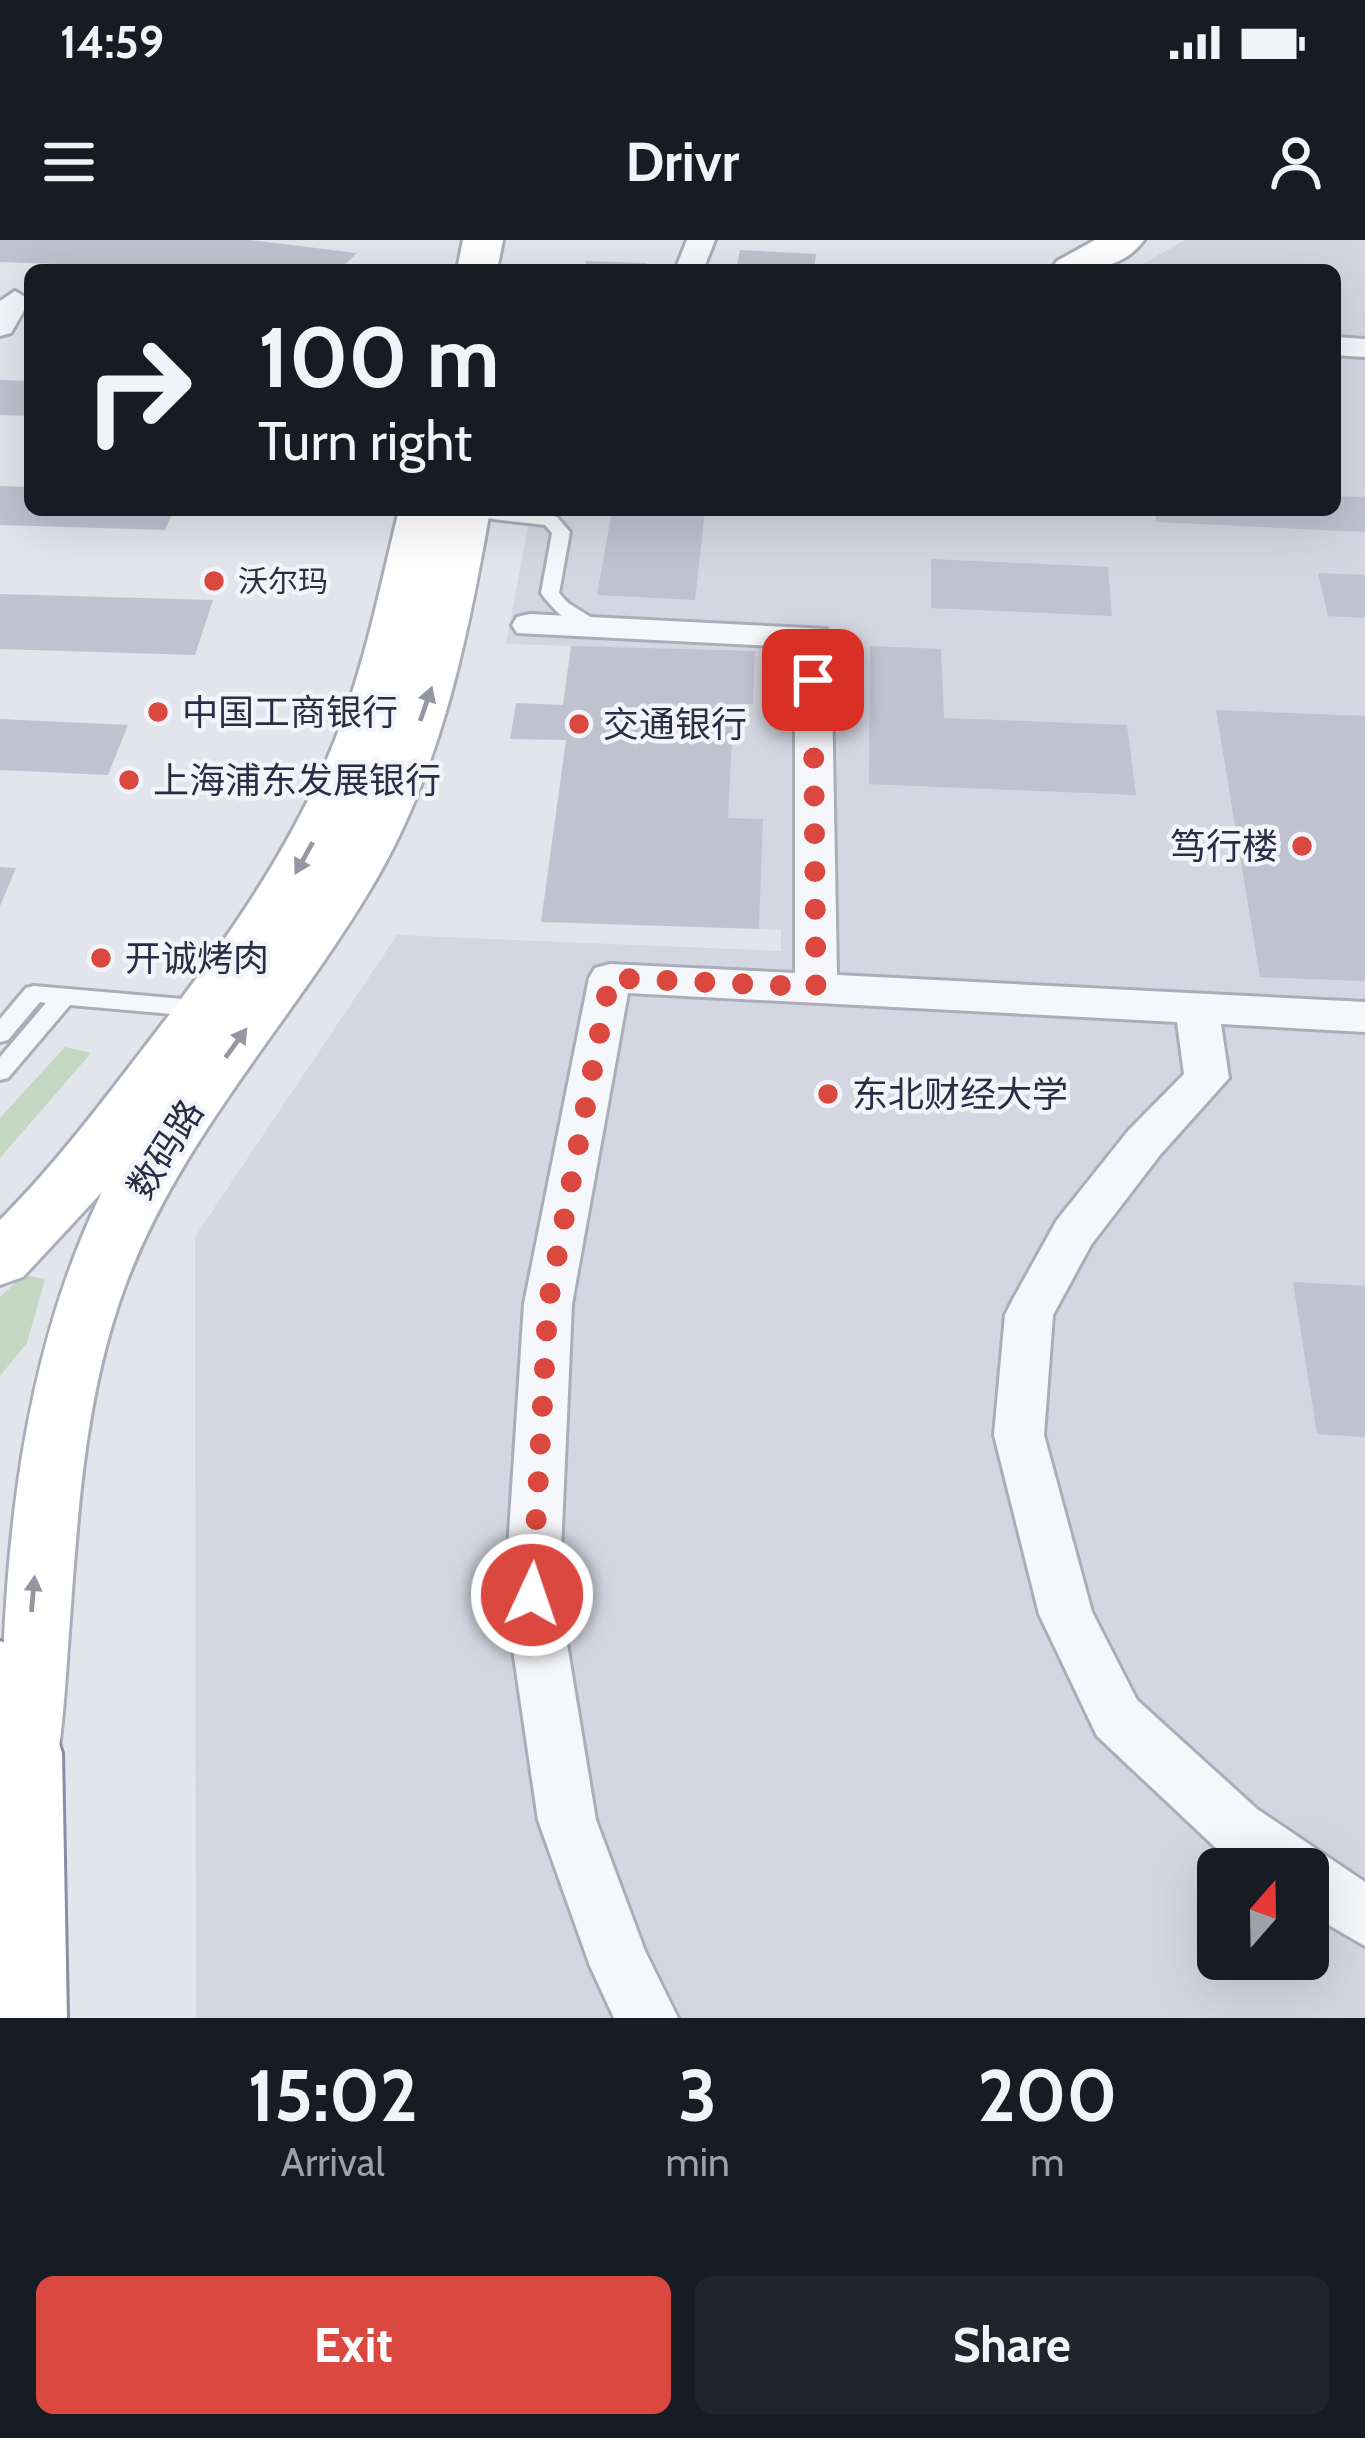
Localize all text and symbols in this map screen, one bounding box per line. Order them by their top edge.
text: 14:59 [60,15,164,69]
icon: menu [36,129,102,195]
text: Drivr [626,129,739,195]
icon: person [1263,129,1329,195]
text: 100 m [258,306,500,408]
icon: right [60,312,216,468]
text: Turn right [258,408,472,474]
place label: 沃尔玛 [238,563,328,600]
marker: 沃尔玛 [201,568,227,594]
pin [762,629,864,731]
icon: arrive [780,647,846,713]
one-way arrow [418,686,436,722]
place label: 中国工商银行 [182,690,398,734]
marker: 中国工商银行 [145,699,171,725]
place label: 交通银行 [603,702,747,746]
marker: 交通银行 [566,711,592,737]
place label: 上海浦东发展银行 [153,758,441,802]
marker: 上海浦东发展银行 [116,767,142,793]
place label: 笃行楼 [1170,824,1278,868]
marker: 笃行楼 [1289,833,1315,859]
one-way arrow [295,841,316,874]
place label: 开诚烤肉 [125,936,269,980]
marker: 开诚烤肉 [88,945,114,971]
one-way arrow [224,1027,248,1059]
place label: 东北财经大学 [852,1072,1068,1116]
marker: 东北财经大学 [815,1081,841,1107]
street label: 数码路 [118,1092,212,1206]
position arrow [469,1532,595,1658]
one-way arrow [24,1575,43,1613]
north arrow [1197,1848,1329,1980]
map controls [1197,1848,1329,1980]
text: 15:02 [248,2052,418,2139]
text: 3 [678,2052,717,2139]
text: 200 [978,2052,1117,2139]
text: Arrival [281,2138,385,2186]
text: min [666,2138,730,2186]
text: m [1030,2138,1065,2186]
button: Exit [36,2276,671,2414]
button: Share [695,2276,1329,2414]

